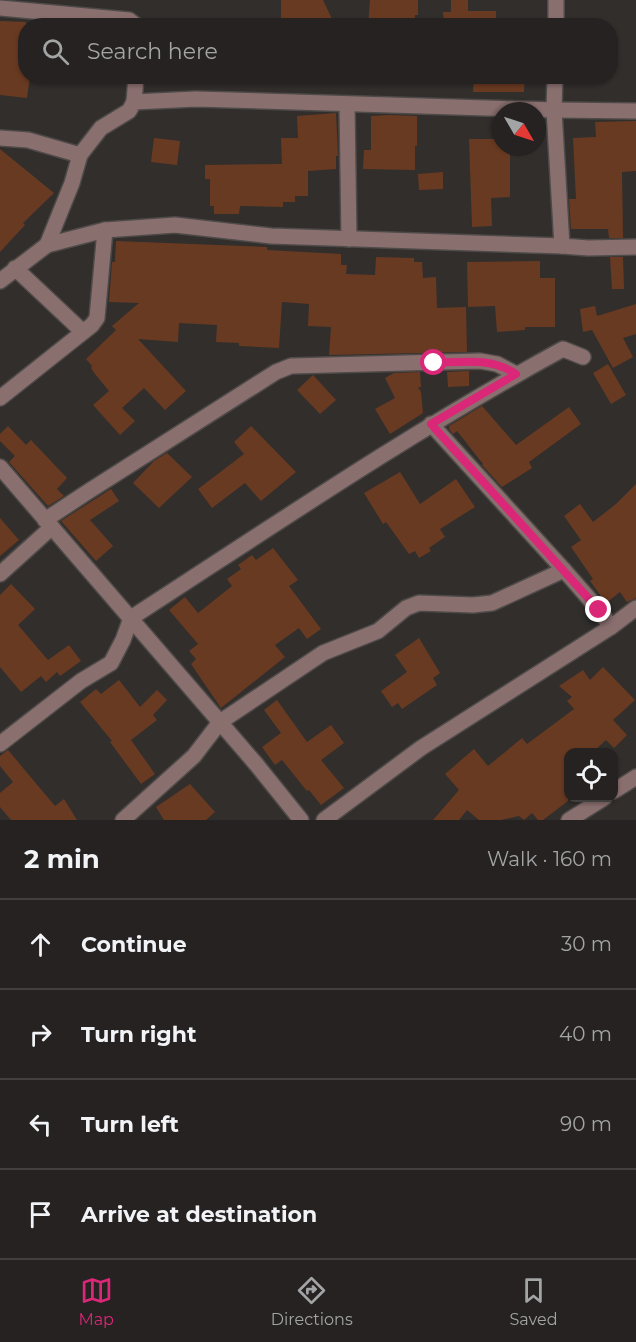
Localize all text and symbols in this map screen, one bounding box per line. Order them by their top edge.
search box [18,18,618,84]
icon: search [39,35,72,68]
text: Search here [87,38,218,65]
north arrow [492,102,546,156]
route start [420,349,446,375]
route end [585,596,611,622]
map controls [564,748,618,802]
button: locate [564,748,618,802]
text: 2 min [24,843,100,875]
text: Walk · 160 m [487,847,612,871]
icon: ahead [24,928,57,961]
text: Continue [81,931,187,958]
text: 30 m [561,932,612,956]
icon: right [24,1018,57,1051]
text: Turn right [81,1021,196,1048]
text: 40 m [559,1022,612,1046]
icon: left [24,1108,57,1141]
text: Turn left [81,1111,179,1138]
text: 90 m [560,1112,612,1136]
icon: arrive [24,1198,57,1231]
text: Arrive at destination [81,1201,317,1228]
tab: Map [78,1274,114,1329]
tab: Directions [271,1274,353,1329]
tab: Saved [510,1274,558,1329]

